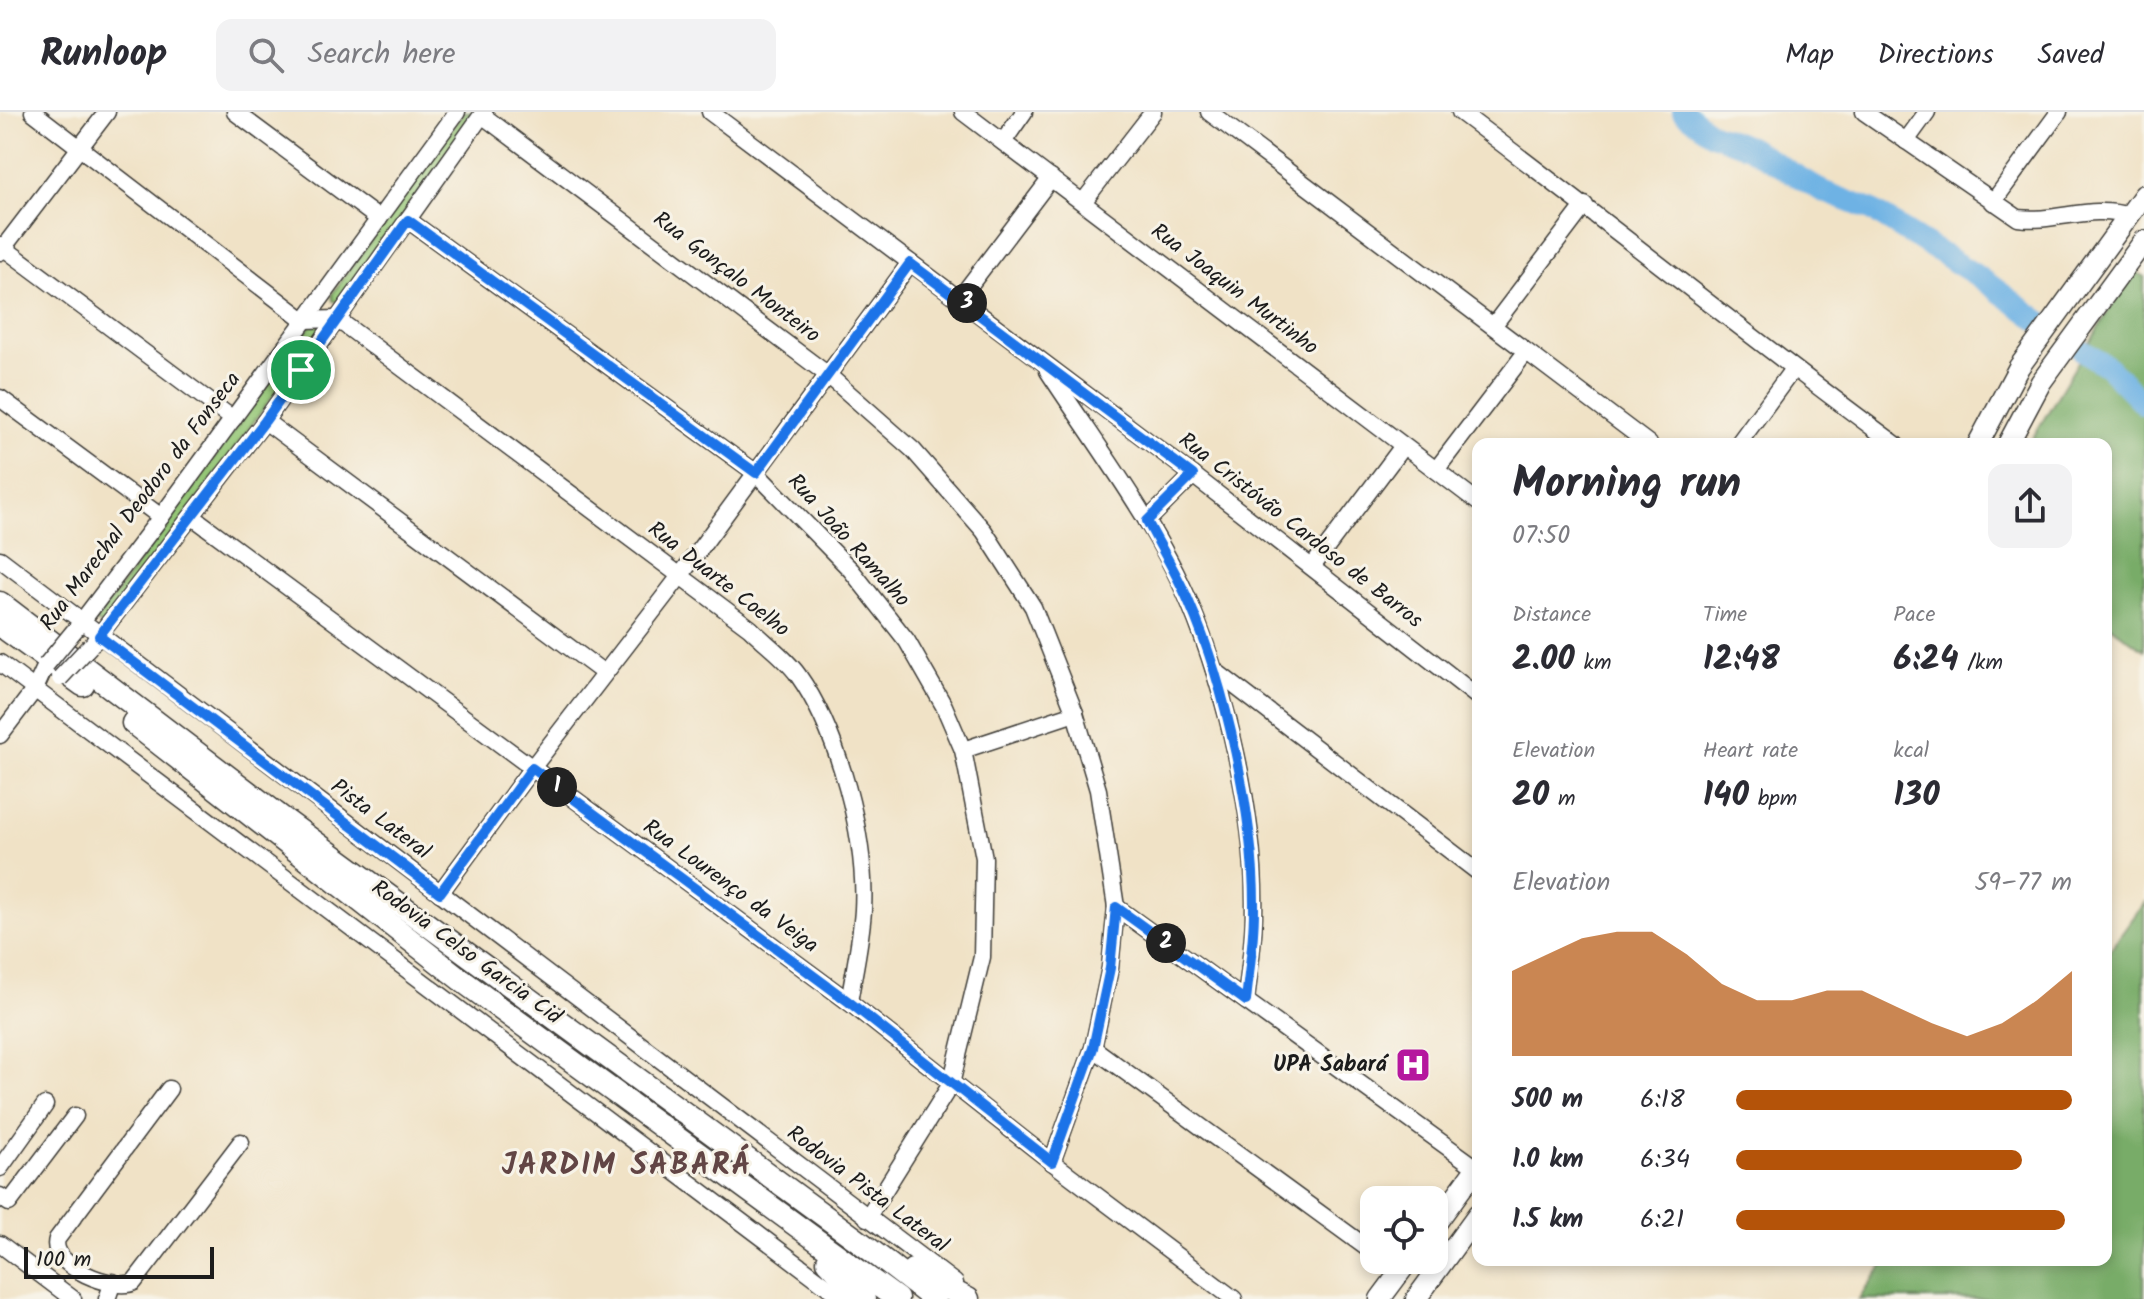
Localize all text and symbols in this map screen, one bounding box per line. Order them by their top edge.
search box [216,19,776,91]
text: Runloop [40,25,168,85]
text: Search here [308,31,455,79]
icon: search [244,33,288,77]
text: Map [1785,33,1834,78]
text: Directions [1878,33,1994,78]
text: Saved [2038,33,2104,78]
street label: Rua Gonçalo Monteiro [645,203,827,353]
street label: Rua Joaquin Murtinho [1143,215,1325,365]
pin: 3 [947,283,987,323]
text: 3 [961,285,973,320]
pin [267,336,335,404]
icon: arrive [279,348,323,392]
street label: Rua Marechal Deodoro da Fonseca [32,365,250,639]
street label: Rua Cristóvão Cardoso de Barros [1170,424,1430,638]
text: Morning run [1512,450,1741,520]
button: share [1988,464,2072,548]
street label: Rua João Ramalho [778,466,918,616]
street label: Rua Duarte Coelho [639,513,797,647]
text: 07:50 [1512,515,1570,557]
text: Distance [1512,598,1591,633]
text: Time [1703,598,1747,633]
text: Pace [1893,598,1935,633]
text: 2.00 [1512,633,1575,687]
text: 12:48 [1703,633,1780,687]
text: 6:24 [1893,633,1958,687]
text: km [1575,646,1611,681]
text: /km [1958,646,2003,681]
text: Elevation [1512,734,1595,769]
text: Heart rate [1703,734,1798,769]
text: kcal [1893,734,1929,769]
pin: 1 [537,767,577,807]
text: 1 [554,769,560,804]
text: 20 [1512,769,1549,823]
text: 140 [1703,769,1749,823]
text: 130 [1893,769,1940,823]
street label: Pista Lateral [322,771,438,870]
text: m [1549,782,1576,817]
text: bpm [1749,782,1797,817]
street label: Rua Lourenço da Veiga [635,811,825,963]
text: Elevation [1512,862,1610,904]
text: 59–77 m [1974,862,2072,904]
street label: Rodovia Celso Garcia Cid [363,872,570,1035]
pin: 2 [1146,923,1186,963]
text: 2 [1160,925,1172,960]
hospital icon: UPA Sabará [1394,1046,1432,1084]
place label: UPA Sabará [1273,1048,1390,1083]
text: 500 m [1512,1079,1583,1121]
text: 6:18 [1640,1079,1685,1121]
street label: Rodovia Pista Lateral [778,1117,956,1263]
text: 1.0 km [1512,1139,1583,1181]
text: 6:34 [1640,1139,1690,1181]
district label: JARDIM SABARÁ [501,1142,753,1190]
map controls [1360,1186,1448,1274]
button: locate [1360,1186,1448,1274]
text: 1.5 km [1512,1199,1583,1241]
text: 6:21 [1640,1199,1684,1241]
scale bar [24,1243,214,1279]
text: 100 m [36,1243,91,1278]

